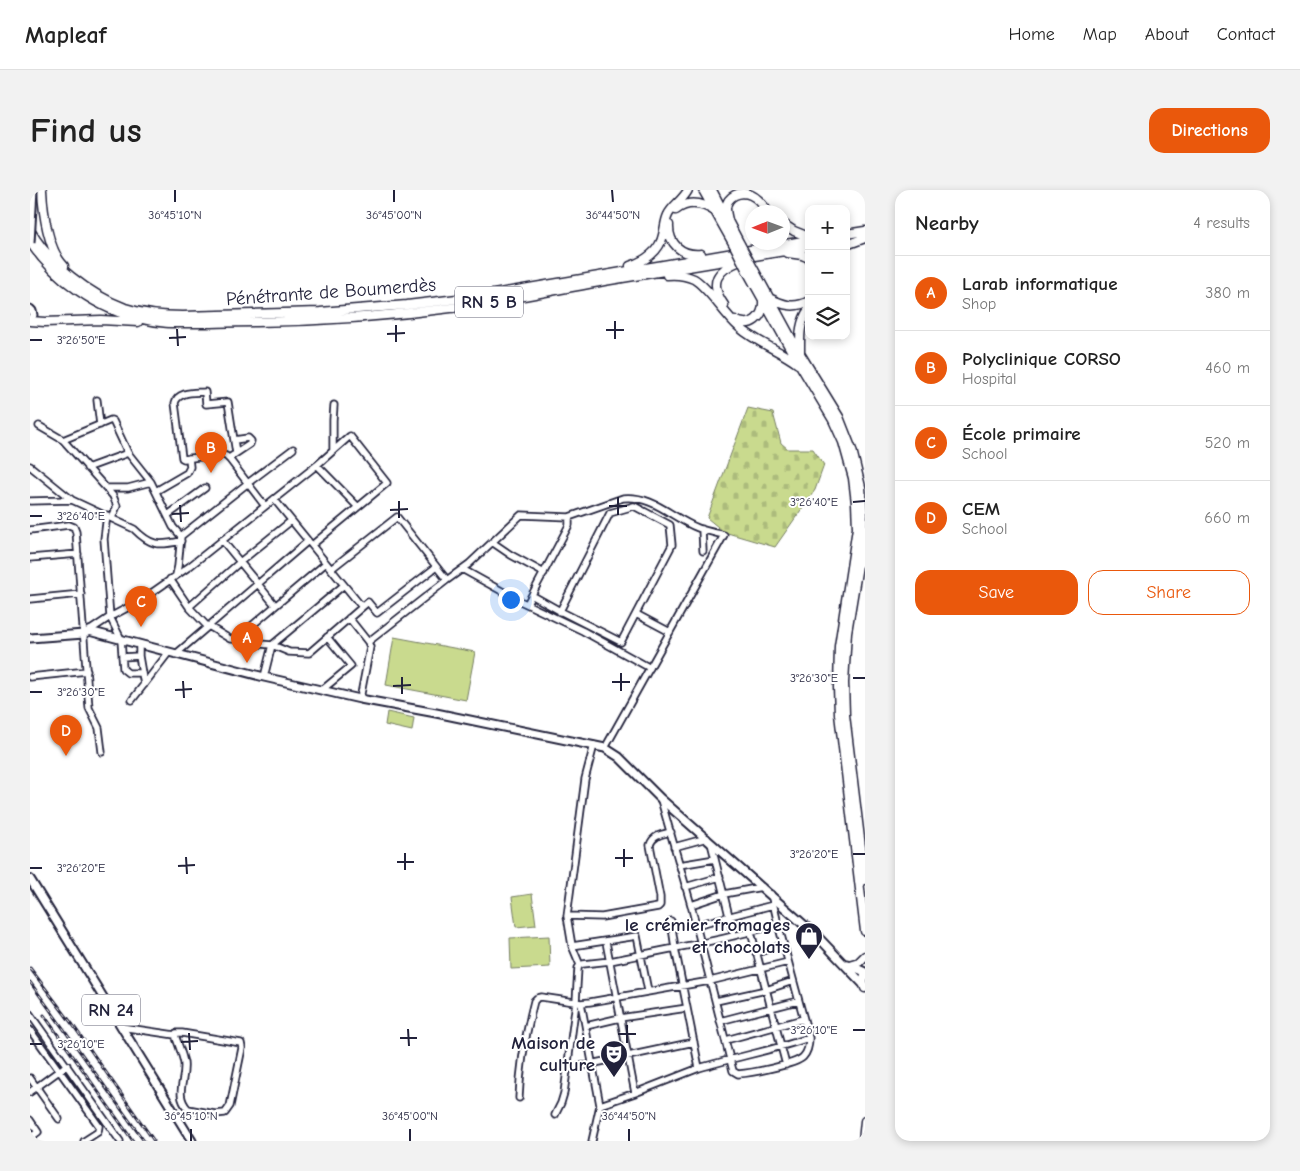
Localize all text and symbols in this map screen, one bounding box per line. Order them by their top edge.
text: Mapleaf [25,21,106,49]
text: Home [1008,24,1055,45]
text: Map [1083,24,1117,45]
text: About [1145,24,1189,45]
text: Contact [1217,24,1275,45]
button: Directions [1149,108,1270,153]
text: Find us [30,110,142,151]
north arrow [745,205,790,250]
map controls [805,205,850,340]
button: + [805,205,850,250]
text: 36°45'10"N [148,208,202,222]
text: 36°45'00"N [366,208,422,222]
text: 36°44'50"N [586,208,640,222]
text: Nearby [915,211,979,235]
text: 4 results [1193,214,1250,232]
button: − [805,250,850,295]
text: Larab informatique [962,273,1118,295]
street label: Pénétrante de Boumerdès [225,274,437,310]
text: A [927,284,935,302]
text: 380 m [1205,284,1250,302]
road number: RN 5 B [455,286,523,318]
button: layers [805,295,850,340]
text: Shop [962,295,996,313]
text: 3°26'50"E [57,333,105,347]
text: Polyclinique CORSO [962,348,1121,370]
text: B [926,359,936,377]
text: 460 m [1205,359,1250,377]
text: Hospital [962,370,1017,388]
text: École primaire [962,423,1081,445]
pin: B [195,432,227,473]
text: C [926,434,936,452]
text: 520 m [1205,434,1250,452]
text: School [962,445,1008,463]
text: 3°26'40"E [790,495,838,509]
text: CEM [962,498,1000,520]
text: 3°26'40"E [57,509,105,523]
text: D [926,509,936,527]
text: 660 m [1204,509,1250,527]
text: School [962,520,1008,538]
button: Save [915,570,1078,615]
button: Share [1088,570,1250,615]
pin: C [125,586,157,627]
your location [498,587,524,613]
pin: A [231,622,263,663]
text: 3°26'30"E [790,671,838,685]
text: 3°26'30"E [57,685,105,699]
pin: D [50,715,82,756]
text: 3°26'20"E [790,847,838,861]
text: 3°26'20"E [57,861,105,875]
place label: le crémier fromages et chocolats [625,914,790,958]
shop icon: le crémier fromages et chocolats [794,921,824,960]
road number: RN 24 [82,994,140,1026]
text: 3°26'10"E [791,1023,837,1037]
place label: Maison de culture [511,1032,595,1076]
text: 3°26'10"E [58,1037,104,1051]
theatre icon: Maison de culture [599,1039,629,1078]
text: 36°45'10"N [164,1109,218,1123]
text: 36°45'00"N [382,1109,438,1123]
text: 36°44'50"N [602,1109,656,1123]

